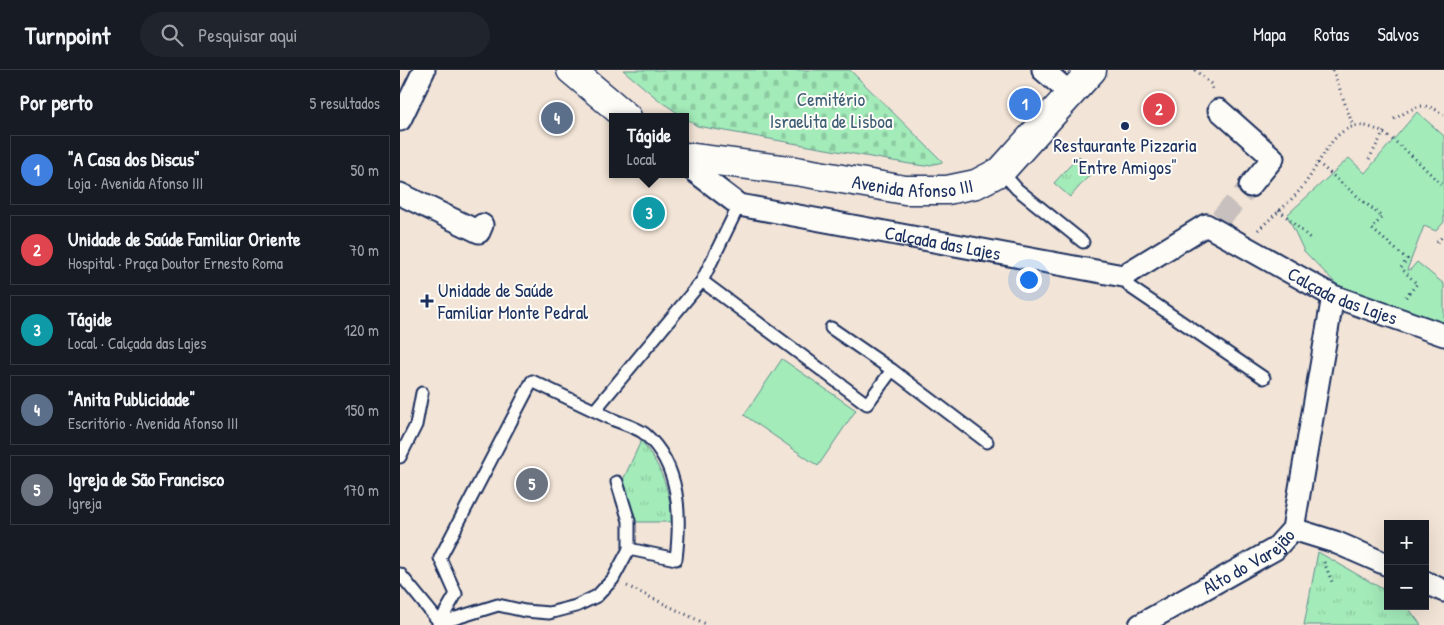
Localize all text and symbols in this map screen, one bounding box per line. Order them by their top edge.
search box [140,12,490,57]
text: Turnpoint [25,19,110,51]
icon: search [158,21,186,49]
text: Pesquisar aqui [198,22,298,48]
text: Mapa [1253,22,1286,47]
text: Rotas [1314,22,1350,47]
text: Salvos [1378,22,1419,47]
pin: 1 [1009,85,1041,123]
park label: Cemitério Israelita de Lisboa [770,86,893,134]
text: Por perto [20,88,93,117]
pin: 2 [1143,90,1175,128]
text: 5 resultados [310,92,380,114]
pin: 4 [541,99,573,137]
popup [609,113,689,178]
marker: Restaurante Pizzaria "Entre Amigos" [1119,120,1131,132]
text: Tágide [627,122,671,148]
place label: Restaurante Pizzaria "Entre Amigos" [1053,132,1197,180]
text: "A Casa dos Discus" [68,146,200,172]
text: Local [627,148,656,170]
text: 1 [34,159,40,181]
text: 50 m [351,159,379,181]
street label: Avenida Afonso III [850,168,975,203]
text: Loja · Avenida Afonso III [68,172,203,194]
pin: 3 [633,194,665,232]
street label: Calçada das Lajes [883,219,1003,266]
text: Unidade de Saúde Familiar Oriente [68,226,301,252]
text: 2 [33,239,41,261]
text: 70 m [349,239,379,261]
text: Hospital · Praça Doutor Ernesto Roma [68,252,283,274]
street label: Calçada das Lajes [1283,260,1401,331]
your location [1016,267,1042,293]
place label: Unidade de Saúde Familiar Monte Pedral [437,277,589,325]
marker: Unidade de Saúde Familiar Monte Pedral [420,294,434,308]
text: Tágide [68,306,112,332]
text: 3 [33,319,41,341]
text: 120 m [344,319,379,341]
text: Local · Calçada das Lajes [68,332,207,354]
text: "Anita Publicidade" [68,386,195,412]
text: 4 [34,399,40,421]
text: 150 m [345,399,379,421]
text: Escritório · Avenida Afonso III [68,412,238,434]
pin: 5 [516,465,548,503]
text: Igreja de São Francisco [68,466,224,492]
text: 5 [34,479,40,501]
text: 170 m [344,479,379,501]
text: Igreja [68,492,101,514]
map controls [1384,520,1429,610]
button: + [1384,520,1429,565]
street label: Alto do Varejão [1198,523,1301,600]
button: − [1384,565,1429,610]

